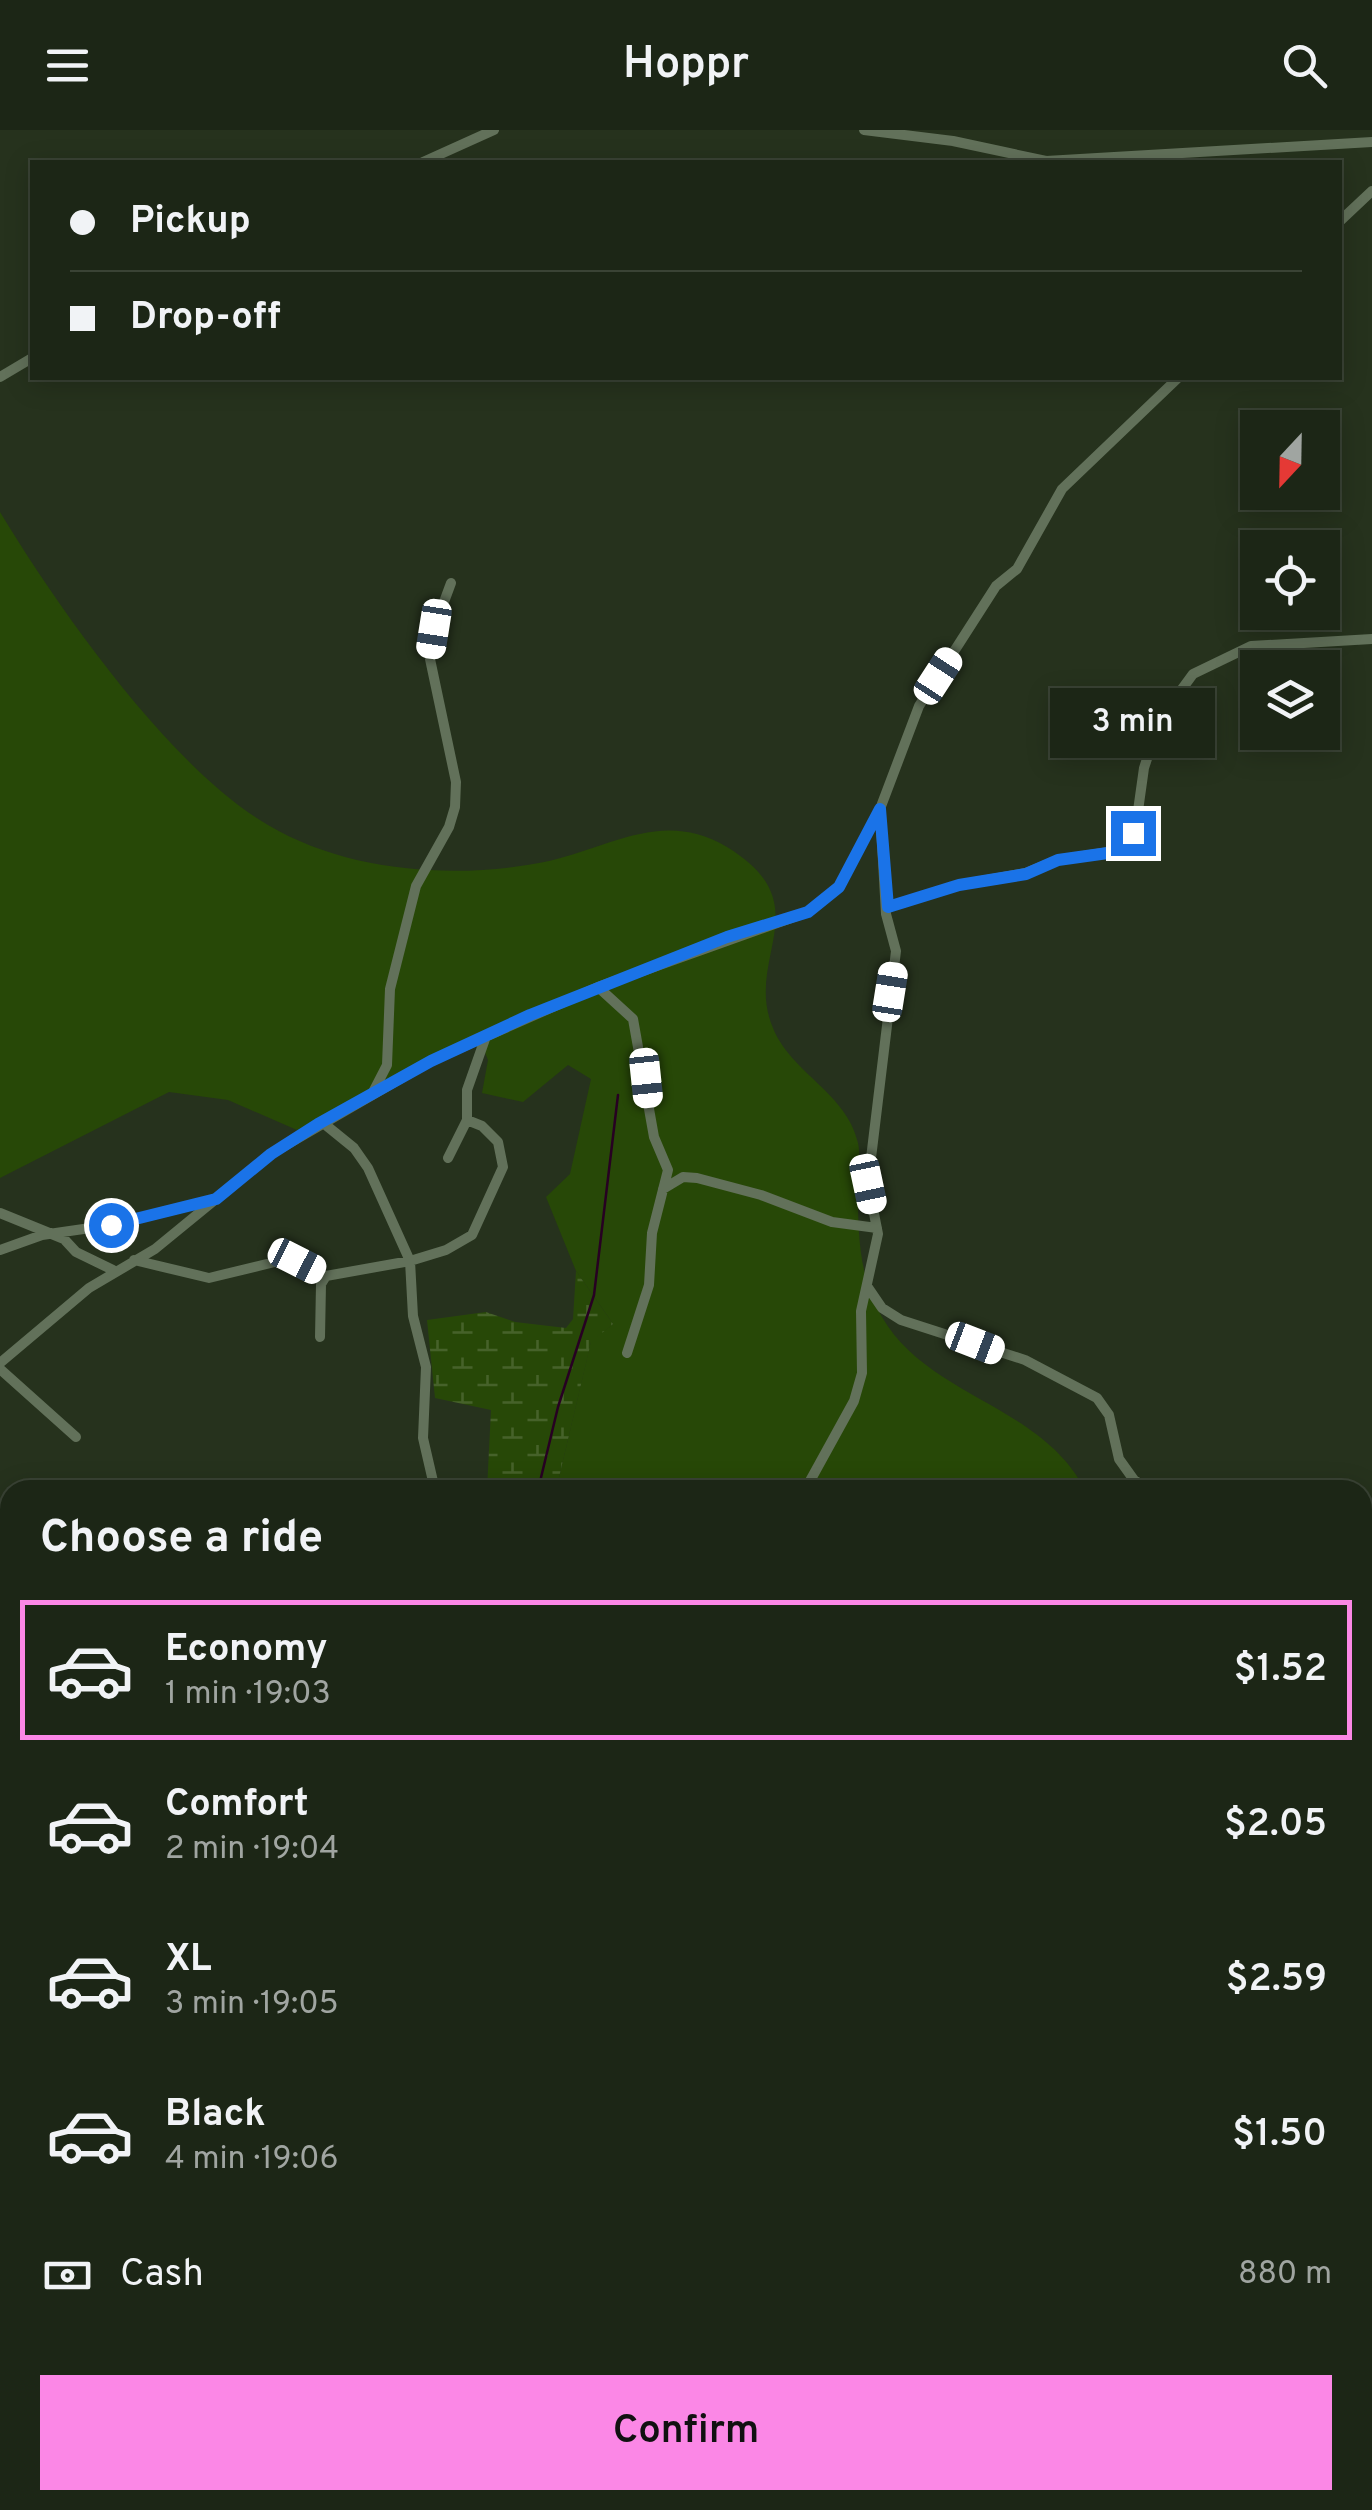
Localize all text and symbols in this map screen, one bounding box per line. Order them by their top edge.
text: Hoppr [623,37,749,94]
icon: menu [40,38,95,93]
icon: search [1277,38,1332,93]
text: Pickup [130,198,251,247]
text: Drop-off [130,294,281,343]
north arrow [1240,410,1340,510]
map controls [1240,410,1340,750]
button: locate [1240,530,1340,630]
car [414,597,454,661]
car [909,643,967,709]
button: layers [1240,650,1340,750]
callout: 3 min [1050,688,1216,758]
text: 3 min [1091,703,1174,743]
route end [1111,811,1156,856]
car [870,960,910,1024]
car [628,1047,664,1109]
car [847,1152,889,1216]
route start [89,1203,134,1248]
car [263,1234,331,1288]
car [942,1318,1008,1368]
text: Choose a ride [40,1511,323,1568]
icon: car [45,1625,135,1715]
text: Economy [165,1626,327,1675]
text: $1.52 [1234,1646,1327,1695]
text: 1 min · 19:03 [165,1675,331,1715]
icon: car [45,1780,135,1870]
text: Comfort [165,1781,309,1830]
text: $2.05 [1224,1801,1327,1850]
text: 2 min · 19:04 [165,1830,339,1870]
icon: car [45,1935,135,2025]
text: XL [165,1936,212,1985]
text: $2.59 [1226,1956,1327,2005]
text: 3 min · 19:05 [165,1985,339,2025]
icon: car [45,2090,135,2180]
text: Black [165,2091,265,2140]
text: $1.50 [1232,2111,1327,2160]
text: 4 min · 19:06 [165,2140,339,2180]
icon: cash [40,2248,95,2303]
text: Cash [120,2251,204,2300]
text: 880 m [1238,2255,1332,2295]
button: Confirm [40,2375,1332,2490]

